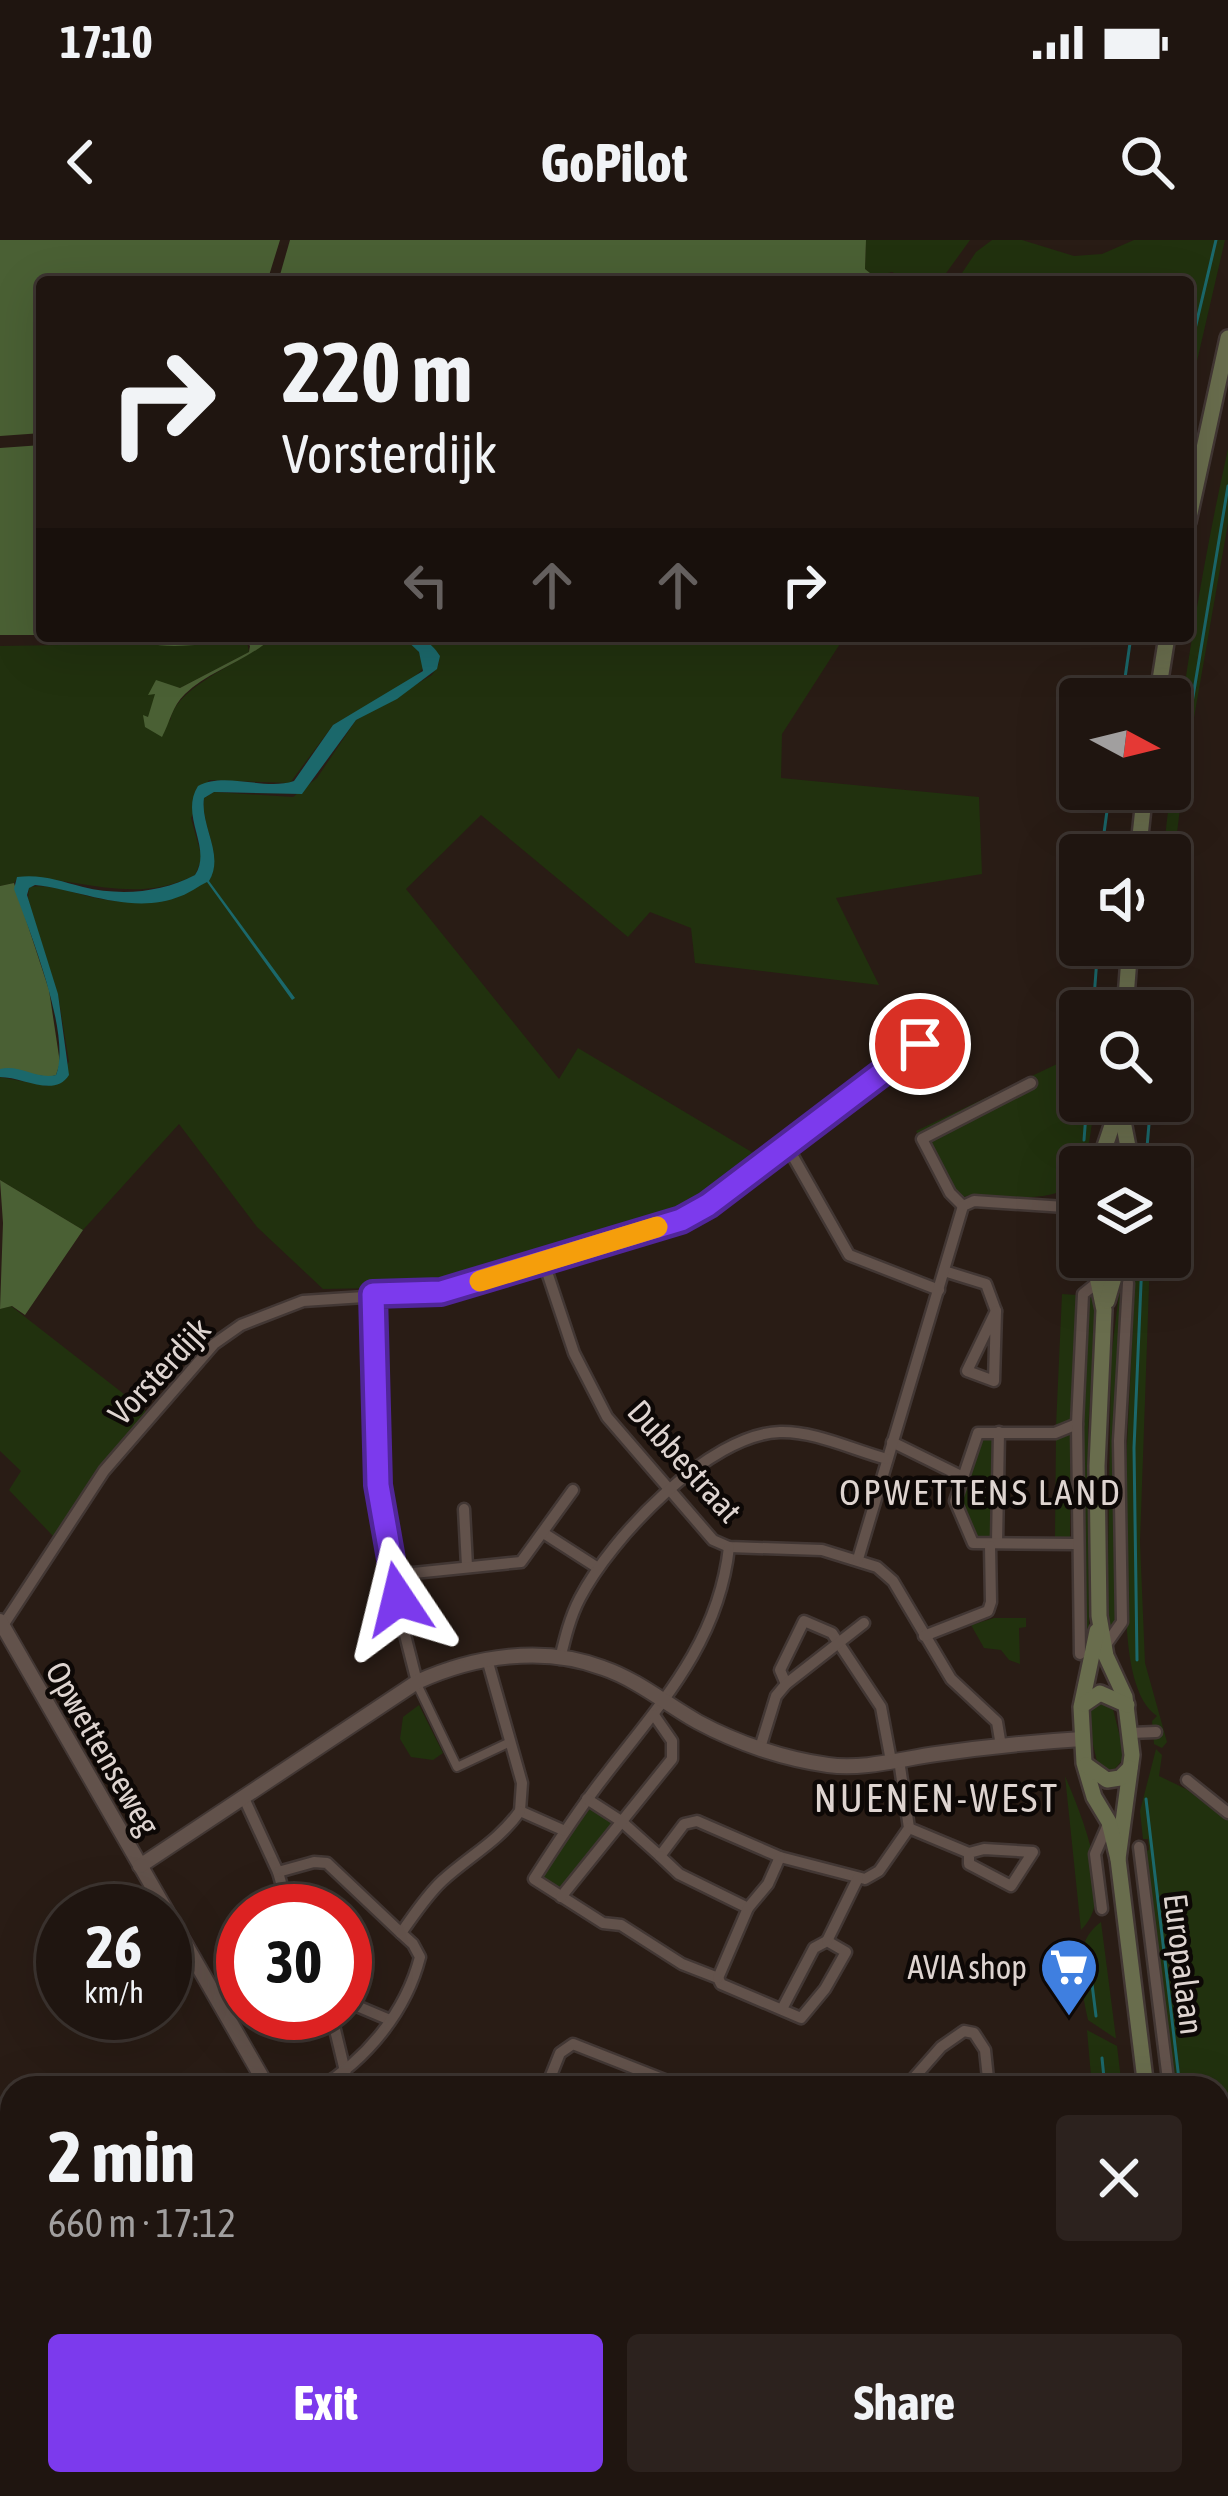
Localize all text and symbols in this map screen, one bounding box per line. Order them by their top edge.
text: 17:10 [60,16,153,68]
icon: back [48,129,114,195]
icon: search [1114,129,1180,195]
text: GoPilot [540,132,688,193]
icon: right [84,324,240,480]
text: 220 m [282,324,472,420]
text: Vorsterdijk [282,423,497,484]
icon: left [393,552,459,618]
icon: ahead [519,552,585,618]
icon: ahead [645,552,711,618]
icon: right [771,552,837,618]
north arrow [1059,678,1191,810]
map controls [1059,678,1191,1278]
button: sound [1059,834,1191,966]
button: search [1059,990,1191,1122]
pin [869,993,971,1095]
icon: arrive [887,1011,953,1077]
button: layers [1059,1146,1191,1278]
street label: Vorsterdijk [100,1310,218,1432]
street label: Dubbestraat [620,1392,750,1530]
district label: OPWETTENS LAND [839,1471,1123,1513]
position arrow [335,1536,461,1662]
street label: Opwettenseweg [38,1655,168,1842]
district label: NUENEN-WEST [814,1776,1060,1820]
speed limit sign: 30 [216,1884,372,2040]
street label: Europalaan [1157,1891,1211,2037]
text: 26 [86,1912,142,1981]
supermarket icon: AVIA shop [1038,1936,1100,2018]
place label: AVIA shop [907,1948,1027,1986]
text: km/h [84,1975,144,2009]
text: 2 min [48,2115,195,2197]
button: close [1056,2115,1182,2241]
text: 660 m · 17:12 [48,2201,236,2245]
button: Exit [48,2334,603,2472]
button: Share [627,2334,1182,2472]

